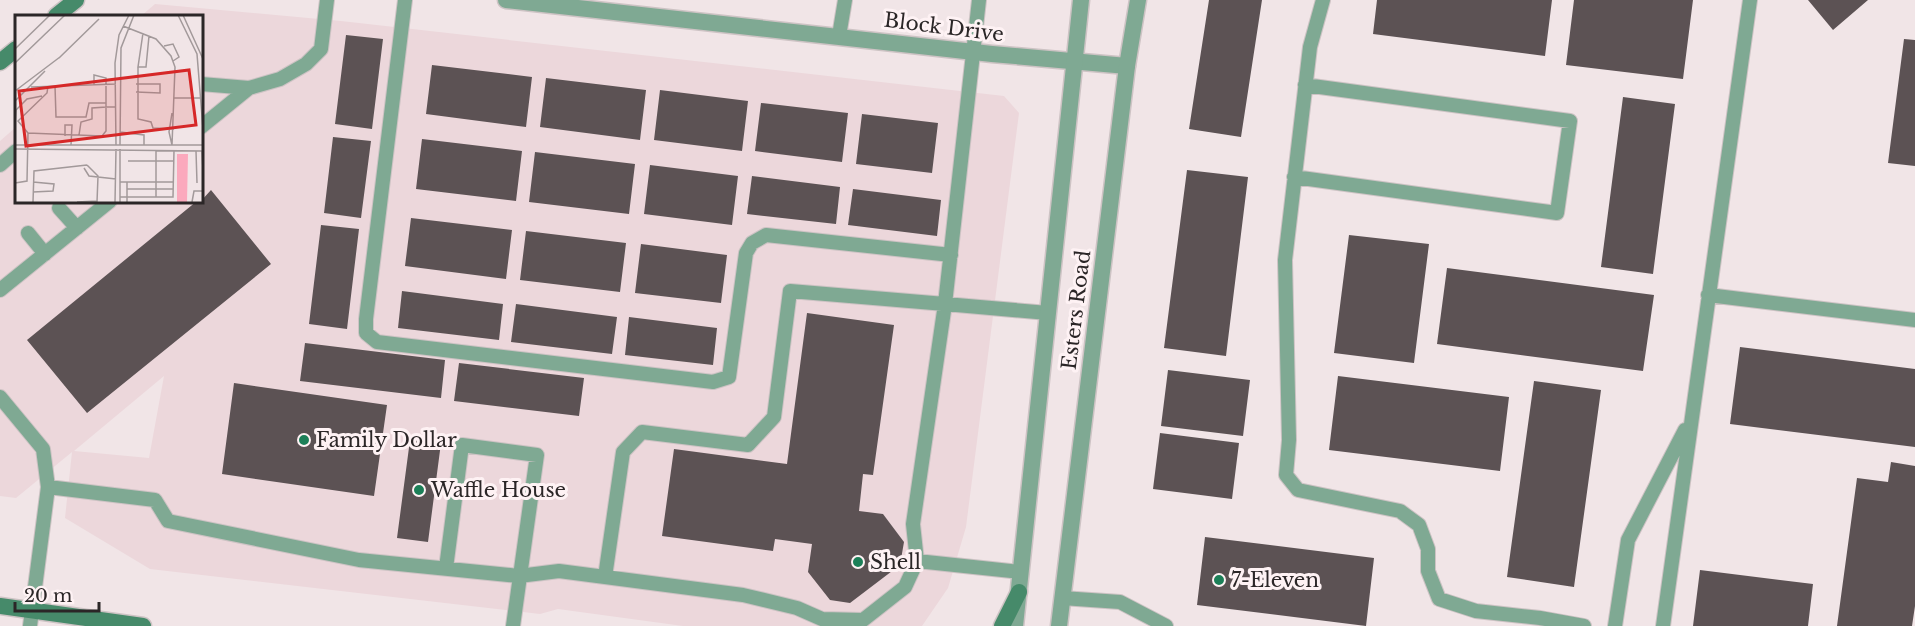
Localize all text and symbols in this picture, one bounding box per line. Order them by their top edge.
street label: Block Drive [883,8,1005,46]
inset map [15,15,202,202]
street label: Esters Road [1057,249,1095,371]
place label: Family Dollar [316,428,457,452]
marker: Family Dollar [297,433,311,447]
place label: Waffle House [430,478,566,502]
marker: Waffle House [412,483,426,497]
place label: Shell [870,550,921,574]
marker: Shell [851,555,865,569]
place label: 7-Eleven [1231,568,1319,592]
marker: 7-Eleven [1212,573,1226,587]
scale bar [15,575,99,613]
text: 20 m [24,585,72,607]

